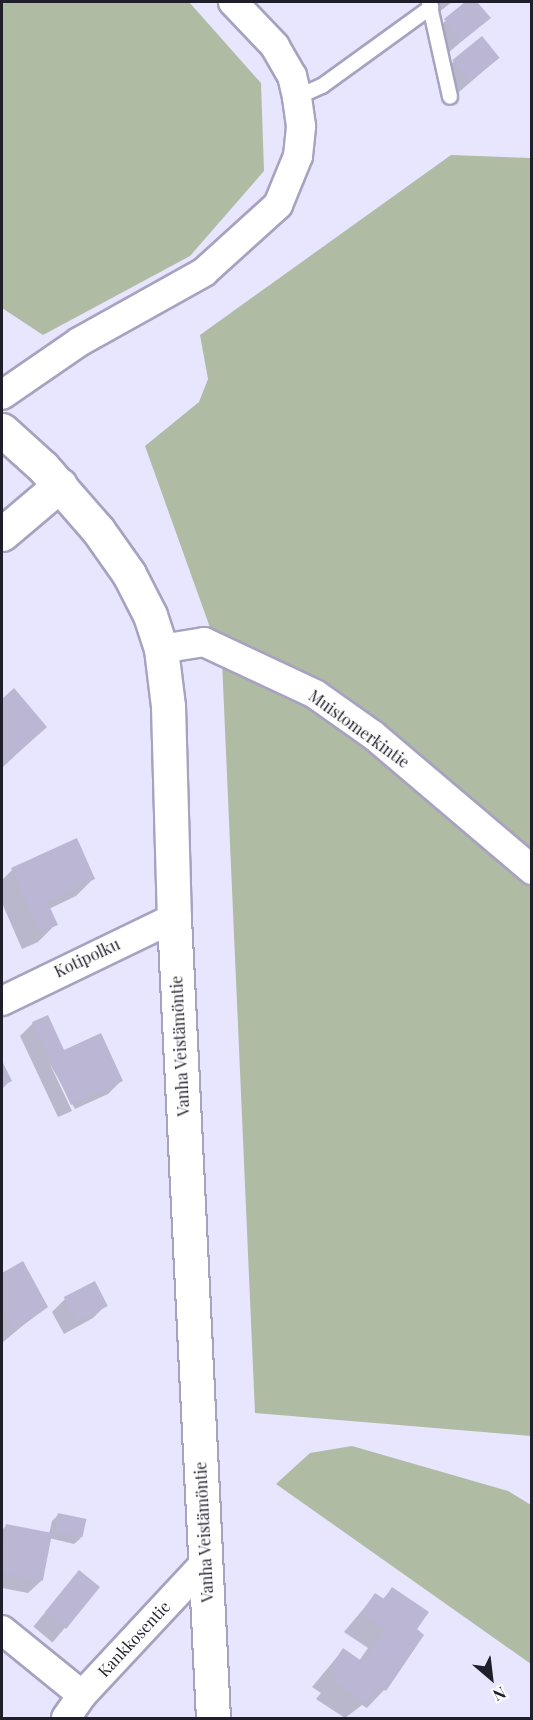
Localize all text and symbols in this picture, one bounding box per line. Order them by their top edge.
street label: Muistomerkintie [305,686,413,772]
street label: Kotipolku [51,934,123,982]
street label: Vanha Veistämöntie [167,975,193,1117]
street label: Vanha Veistämöntie [191,1461,217,1603]
street label: Kankkosentie [94,1597,174,1681]
north arrow [461,1648,521,1708]
text: N [490,1682,510,1706]

